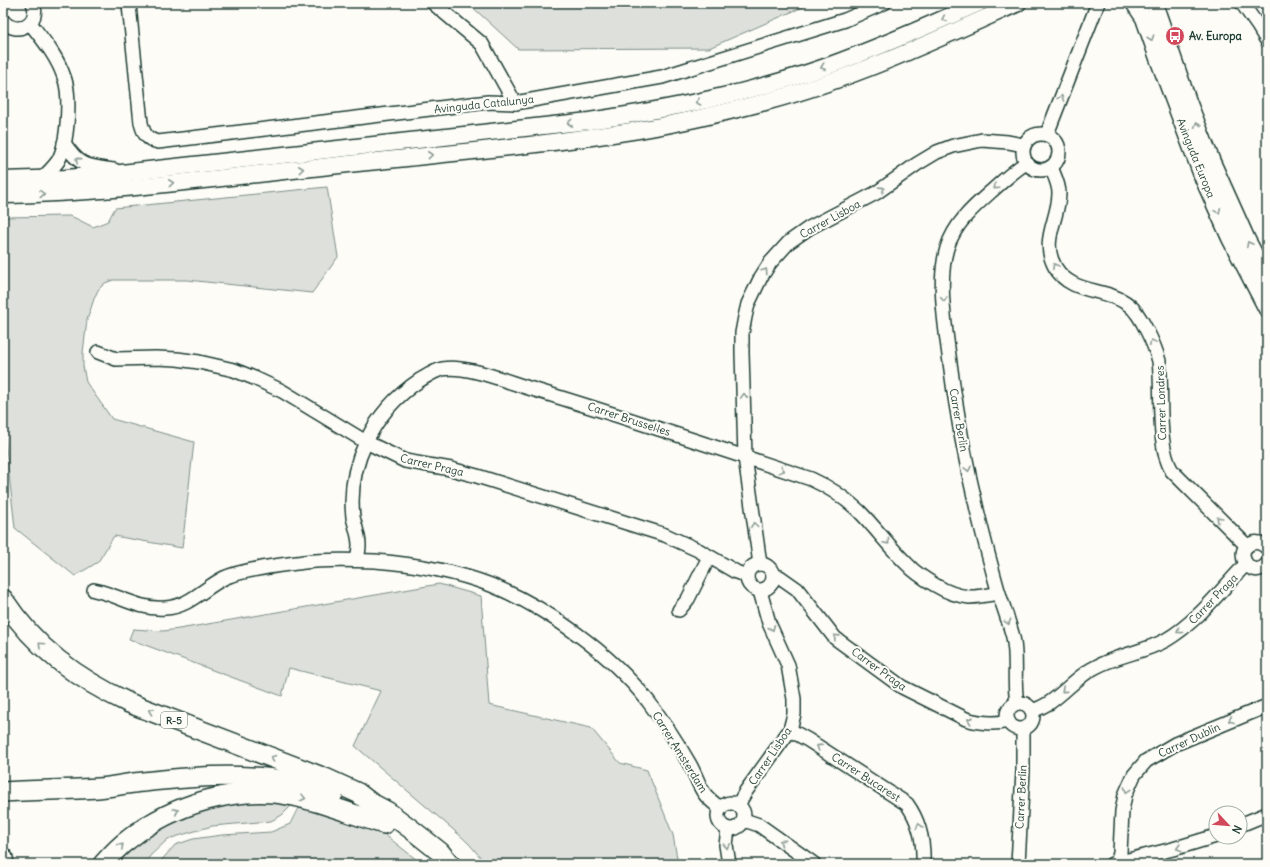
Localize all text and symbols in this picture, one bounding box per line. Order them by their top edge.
one-way arrow [940,14,948,22]
bus stop icon: Av. Europa [1164,25,1186,47]
place label: Av. Europa [1189,29,1243,44]
one-way arrow [1146,34,1155,41]
one-way arrow [820,63,827,71]
street label: Avinguda Catalunya [433,92,535,116]
one-way arrow [1057,95,1065,102]
one-way arrow [695,98,701,106]
street label: Avinguda Europa [1174,116,1218,200]
one-way arrow [567,118,573,127]
one-way arrow [1194,121,1202,128]
one-way arrow [427,151,433,160]
one-way arrow [75,157,83,164]
one-way arrow [298,164,304,173]
one-way arrow [168,179,175,188]
one-way arrow [993,183,1000,190]
one-way arrow [878,186,885,194]
one-way arrow [39,190,45,198]
street label: Carrer Lisboa [797,197,863,241]
one-way arrow [1213,207,1221,215]
one-way arrow [1246,241,1254,248]
one-way arrow [1052,263,1060,270]
one-way arrow [761,268,768,275]
one-way arrow [939,296,948,302]
one-way arrow [1149,338,1157,346]
street label: Carrer Londres [1153,365,1169,441]
street label: Carrer Berlín [947,387,971,453]
one-way arrow [739,393,748,399]
street label: Carrer Brussel·les [586,399,672,439]
street label: Carrer Praga [399,451,465,479]
one-way arrow [778,465,785,473]
one-way arrow [963,466,971,472]
one-way arrow [1217,516,1224,524]
one-way arrow [750,522,759,528]
one-way arrow [882,537,889,544]
street label: Carrer Praga [1185,571,1241,627]
one-way arrow [1003,618,1012,625]
one-way arrow [767,624,775,631]
one-way arrow [1176,626,1183,633]
one-way arrow [833,634,841,642]
one-way arrow [38,642,46,650]
street label: Carrer Praga [849,644,909,694]
one-way arrow [1062,685,1069,692]
one-way arrow [148,708,155,716]
street label: Carrer Amsterdam [649,709,711,795]
road number: R-5 [161,712,187,728]
one-way arrow [967,716,974,724]
one-way arrow [1227,716,1234,724]
street label: Carrer Dublín [1156,720,1222,760]
street label: Carrer Lisboa [745,724,795,788]
one-way arrow [816,744,823,751]
street label: Carrer Bucarest [829,750,903,805]
one-way arrow [269,754,276,762]
street label: Carrer Berlín [1012,765,1030,829]
one-way arrow [1123,787,1131,794]
one-way arrow [299,793,306,802]
north arrow [1208,805,1248,845]
one-way arrow [172,808,179,816]
one-way arrow [915,822,923,829]
text: N [1229,823,1245,836]
one-way arrow [780,840,787,847]
one-way arrow [116,843,124,850]
one-way arrow [723,843,731,849]
one-way arrow [1175,843,1182,851]

